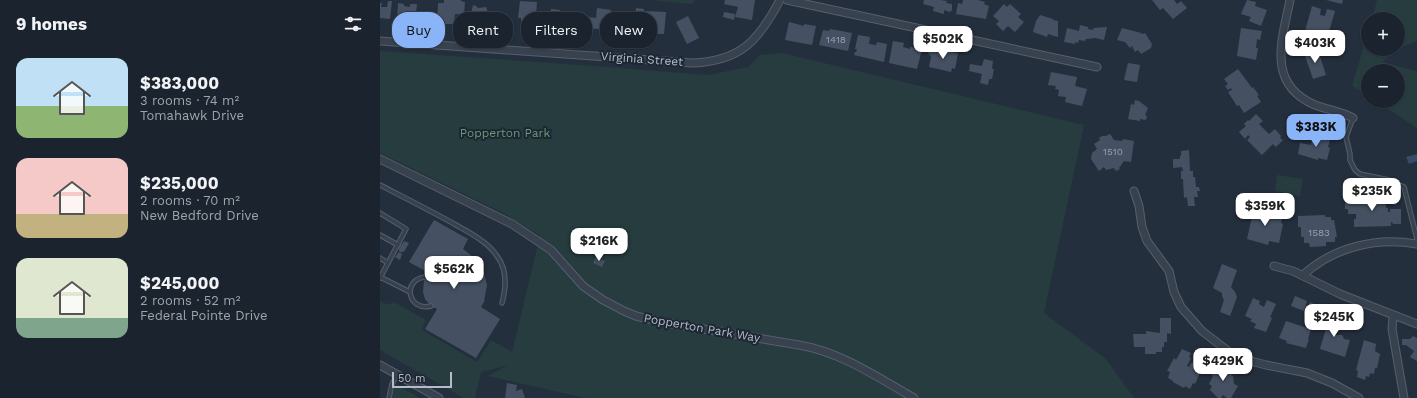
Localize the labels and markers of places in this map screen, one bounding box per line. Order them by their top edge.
pin: $502K [915,26,971,60]
pin: $403K [1287,30,1343,64]
pin: $383K [1288,114,1344,148]
pin: $235K [1344,178,1400,212]
pin: $359K [1237,193,1293,227]
pin: $216K [571,228,627,262]
pin: $562K [426,256,482,290]
pin: $245K [1306,304,1362,338]
pin: $429K [1195,348,1251,382]

